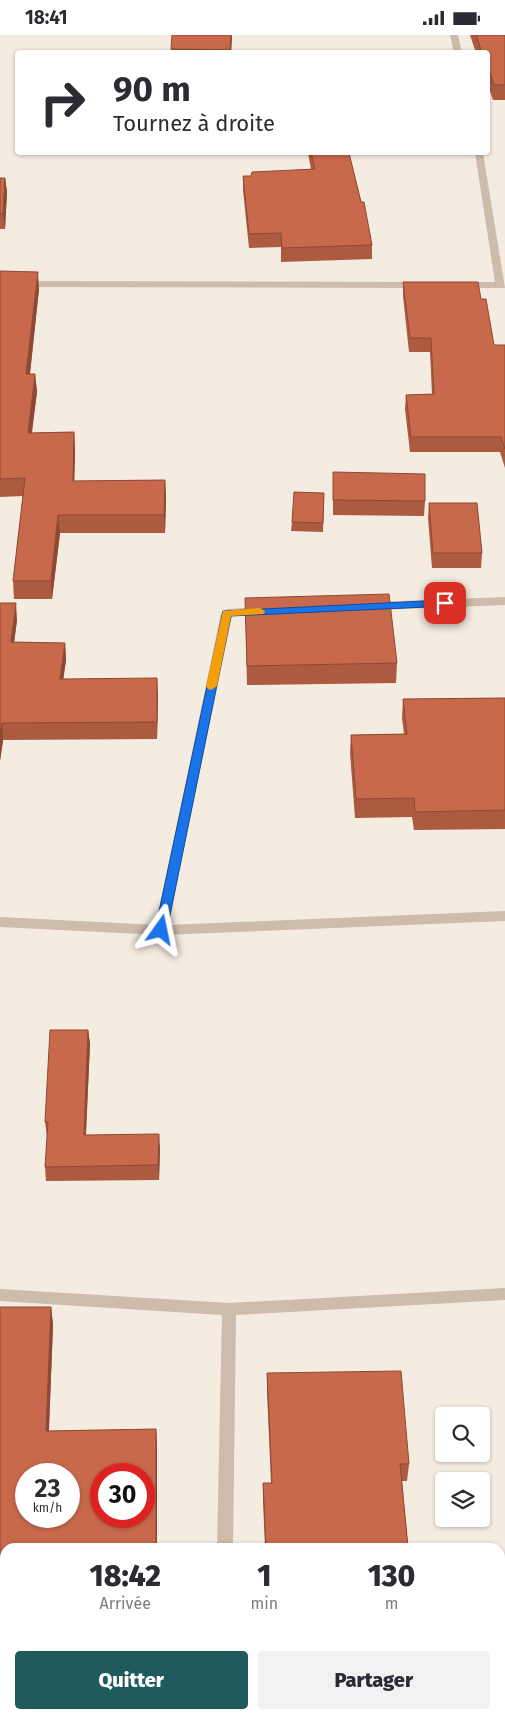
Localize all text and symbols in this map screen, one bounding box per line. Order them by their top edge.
text: 18:41 [25,6,68,29]
text: 90 m [113,68,191,110]
icon: right [30,70,95,135]
text: Tournez à droite [113,110,275,137]
pin [424,582,466,624]
icon: arrive [431,589,459,617]
position arrow [134,903,186,955]
map controls [435,1407,490,1527]
button: search [435,1407,490,1462]
speed limit sign: 30 [90,1463,155,1528]
button: layers [435,1472,490,1527]
text: 23 [35,1474,60,1504]
text: km/h [33,1501,62,1515]
text: 18:42 [90,1558,161,1594]
text: 1 [257,1558,271,1594]
text: 130 [368,1558,415,1594]
text: Arrivée [100,1594,151,1613]
text: min [250,1594,278,1613]
text: m [385,1594,398,1613]
button: Quitter [15,1651,248,1709]
button: Partager [258,1651,490,1709]

